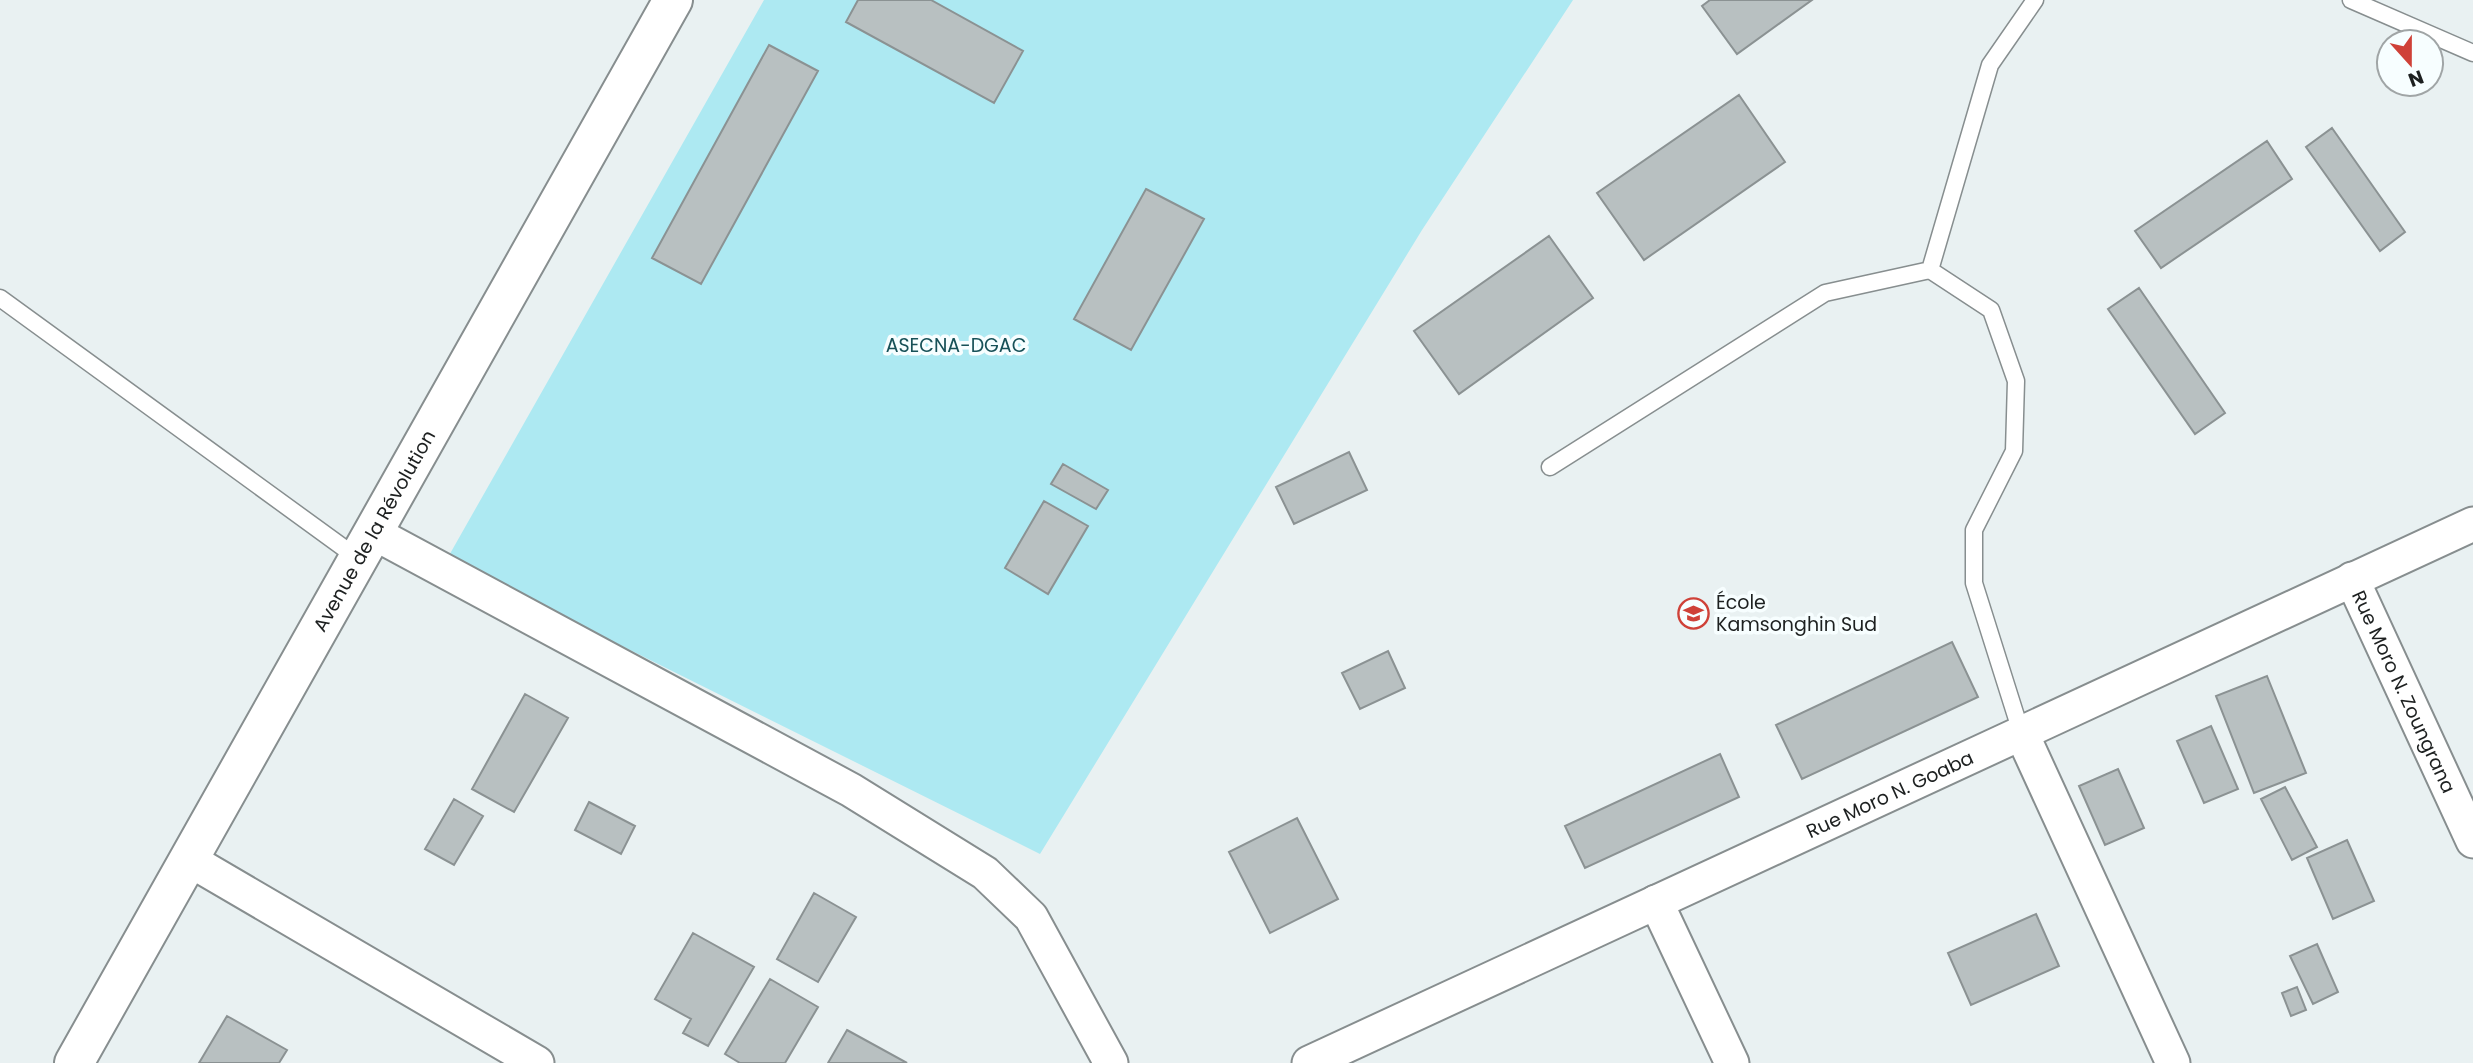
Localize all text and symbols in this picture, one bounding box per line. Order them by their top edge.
north arrow [2375,28,2445,98]
text: N [2404,63,2427,94]
park label: ASECNA-DGAC [886,332,1026,359]
street label: Avenue de la Révolution [307,425,442,637]
street label: Rue Moro N. Zoungrana [2345,586,2462,798]
place label: École Kamsonghin Sud [1716,589,1877,638]
school or university icon: École Kamsonghin Sud [1676,596,1710,630]
street label: Rue Moro N. Goaba [1802,744,1978,845]

